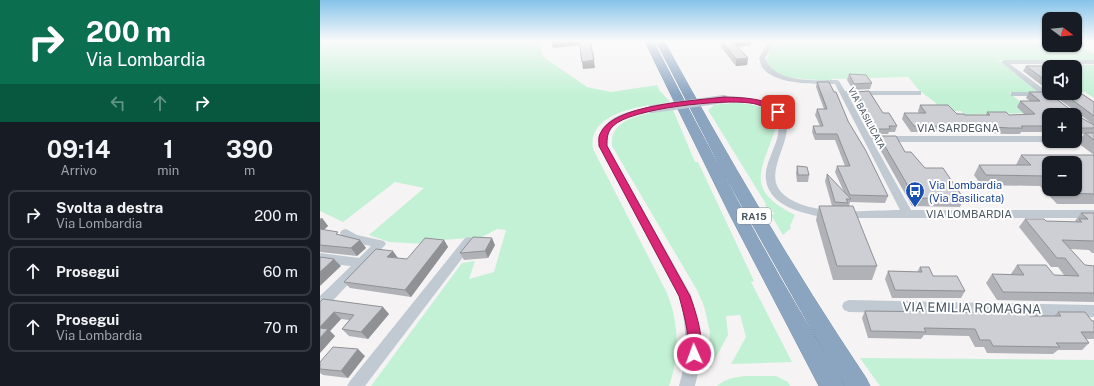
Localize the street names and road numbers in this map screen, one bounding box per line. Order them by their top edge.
street label: VIA BASILICATA [846,85,888,151]
street label: VIA SARDEGNA [917,122,999,134]
road number: RA15 [737,208,771,224]
street label: VIA LOMBARDIA [926,208,1012,220]
street label: VIA EMILIA ROMAGNA [902,299,1042,317]

